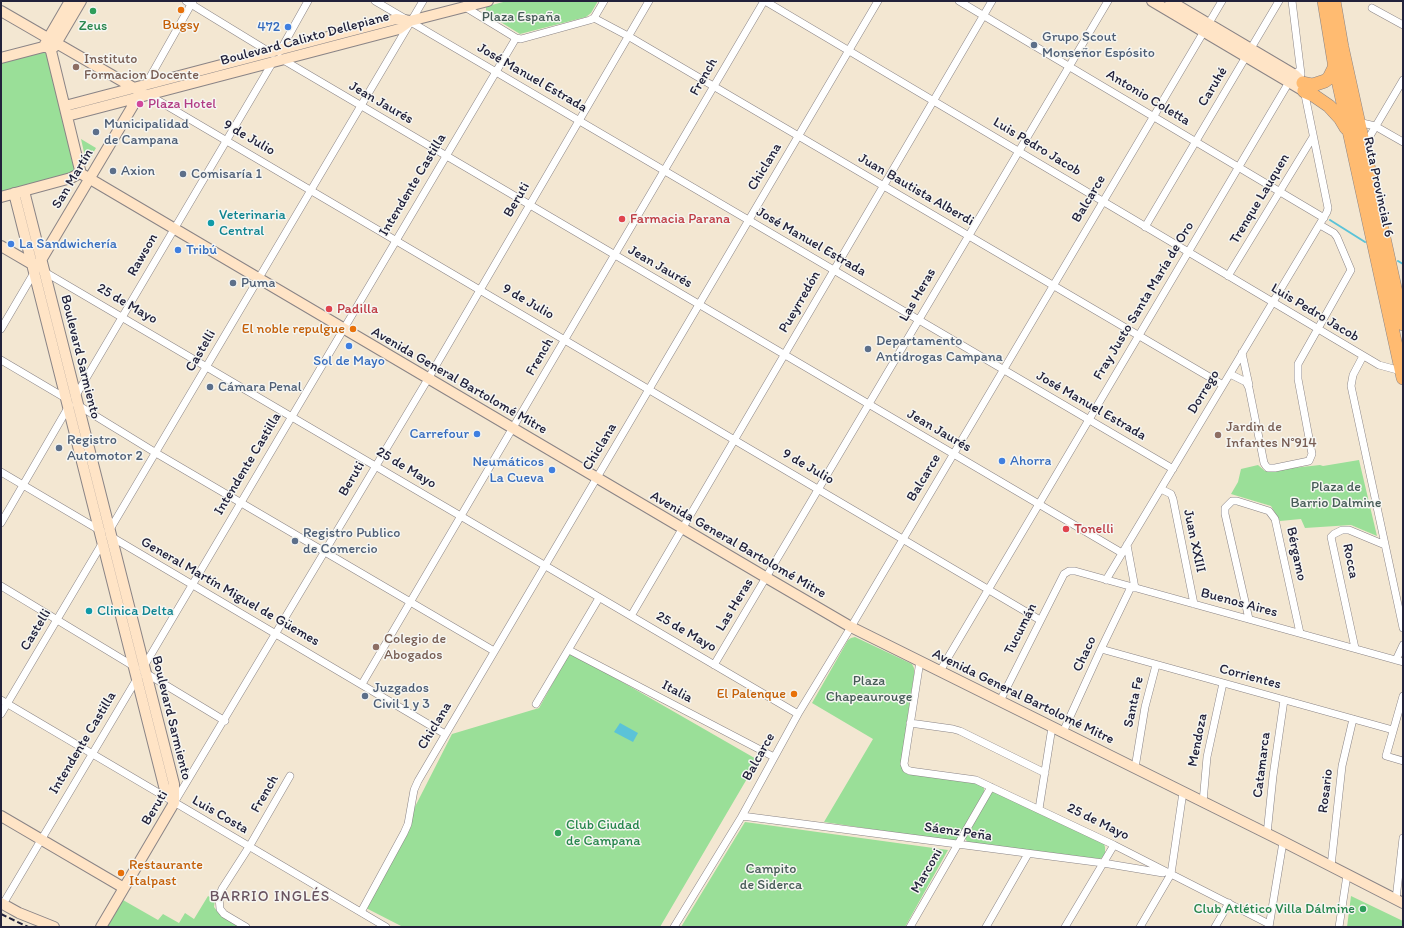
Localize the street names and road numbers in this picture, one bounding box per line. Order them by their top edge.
street label: Boulevard Calixto Dellepiane [219,8,391,70]
street label: José Manuel Estrada [474,40,590,116]
street label: French [687,55,721,99]
street label: Caruhé [1195,64,1231,110]
street label: Antonio Coletta [1103,66,1193,130]
street label: Jean Jaurés [346,78,416,128]
street label: Luis Pedro Jacob [990,114,1084,180]
street label: 9 de Julio [220,116,278,160]
street label: Intendente Castilla [376,131,450,239]
street label: Ruta Provincial 6 [1359,135,1397,239]
street label: Chiclana [744,140,786,194]
street label: San Martín [49,146,97,212]
street label: Juan Bautista Alberdi [855,150,977,230]
street label: Trenque Lauquen [1226,151,1294,247]
street label: Balcarce [1068,172,1110,226]
street label: Beruti [500,179,534,221]
street label: José Manuel Estrada [753,204,869,280]
street label: Fray Justo Santa María de Oro [1090,219,1198,383]
street label: Rawson [124,231,162,279]
street label: Jean Jaurés [625,242,695,292]
street label: Las Heras [896,265,940,325]
street label: Pueyrredón [776,268,824,336]
street label: 25 de Mayo [94,280,160,328]
street label: 9 de Julio [499,280,557,324]
street label: Luis Pedro Jacob [1268,280,1362,346]
street label: Boulevard Sarmiento [56,293,104,421]
street label: Avenida General Bartolomé Mitre [368,324,550,438]
street label: Castelli [182,327,220,375]
street label: French [523,335,557,379]
street label: Dorrego [1184,367,1224,417]
street label: José Manuel Estrada [1033,368,1149,444]
street label: Jean Jaurés [904,406,974,456]
street label: Intendente Castilla [211,410,285,518]
street label: Chiclana [579,420,621,474]
street label: 25 de Mayo [373,443,439,493]
street label: 9 de Julio [779,445,837,489]
street label: Balcarce [903,451,945,505]
street label: Beruti [335,458,369,500]
street label: Avenida General Bartolomé Mitre [647,488,829,602]
street label: Juan XXIII [1179,508,1209,574]
street label: Bérgamo [1282,526,1310,582]
street label: General Martín Miguel de Güemes [138,534,322,650]
street label: Rocca [1338,542,1362,580]
street label: Las Heras [713,575,757,635]
street label: Buenos Aires [1199,585,1279,621]
street label: Tucumán [1001,601,1041,657]
street label: Castelli [17,606,55,654]
street label: 25 de Mayo [653,608,719,656]
street label: Chaco [1070,634,1100,674]
street label: Avenida General Bartolomé Mitre [929,646,1117,748]
street label: Boulevard Sarmiento [147,654,195,782]
street label: Corrientes [1217,661,1283,693]
street label: Santa Fe [1120,675,1148,729]
street label: Italia [659,677,695,707]
street label: Intendente Castilla [46,689,120,797]
street label: Chiclana [414,699,456,753]
street label: Mendoza [1185,712,1211,768]
street label: Balcarce [739,730,779,784]
street label: Catamarca [1250,731,1274,799]
street label: Rosario [1315,768,1337,814]
street label: French [248,772,282,816]
street label: Beruti [138,788,172,828]
street label: Luis Costa [189,792,251,838]
street label: 25 de Mayo [1064,800,1132,844]
street label: Sáenz Peña [923,819,993,845]
street label: Marconi [908,846,946,896]

